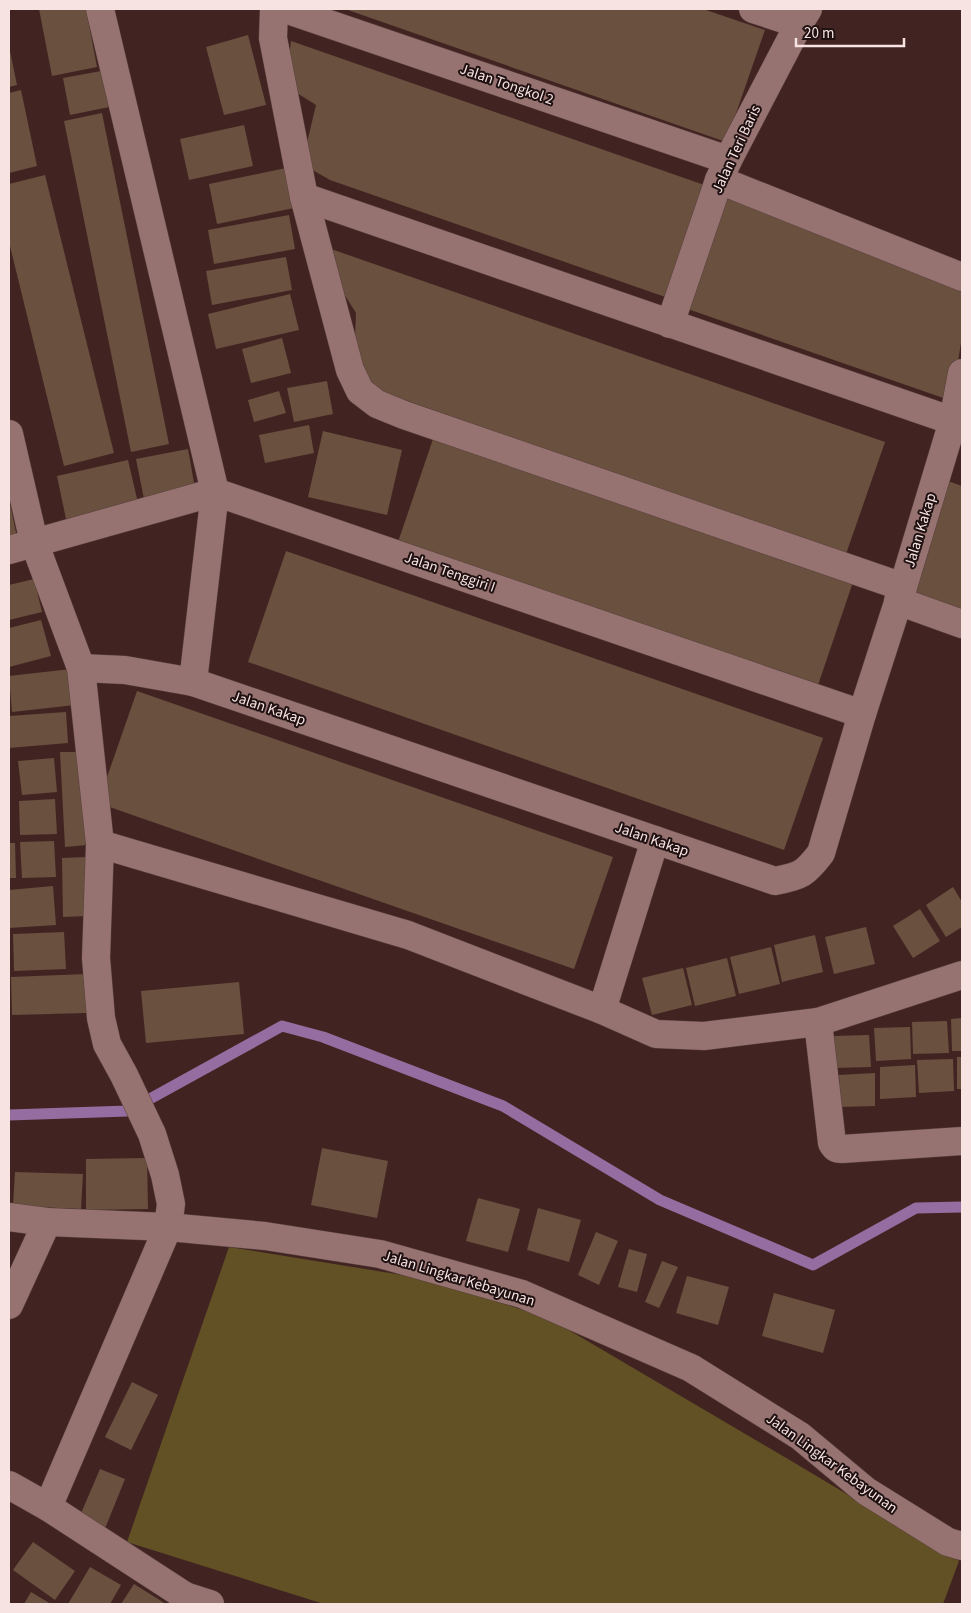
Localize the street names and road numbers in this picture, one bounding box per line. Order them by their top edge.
street label: Jalan Tongkol 2 [457,59,557,110]
street label: Jalan Teri Baris [707,102,766,197]
street label: Jalan Kakap [899,490,942,570]
street label: Jalan Tenggiri I [402,547,498,598]
street label: Jalan Kakap [229,686,309,731]
street label: Jalan Kakap [612,817,692,862]
street label: Jalan Lingkar Kebayunan [380,1245,537,1312]
street label: Jalan Lingkar Kebayunan [762,1408,902,1518]

